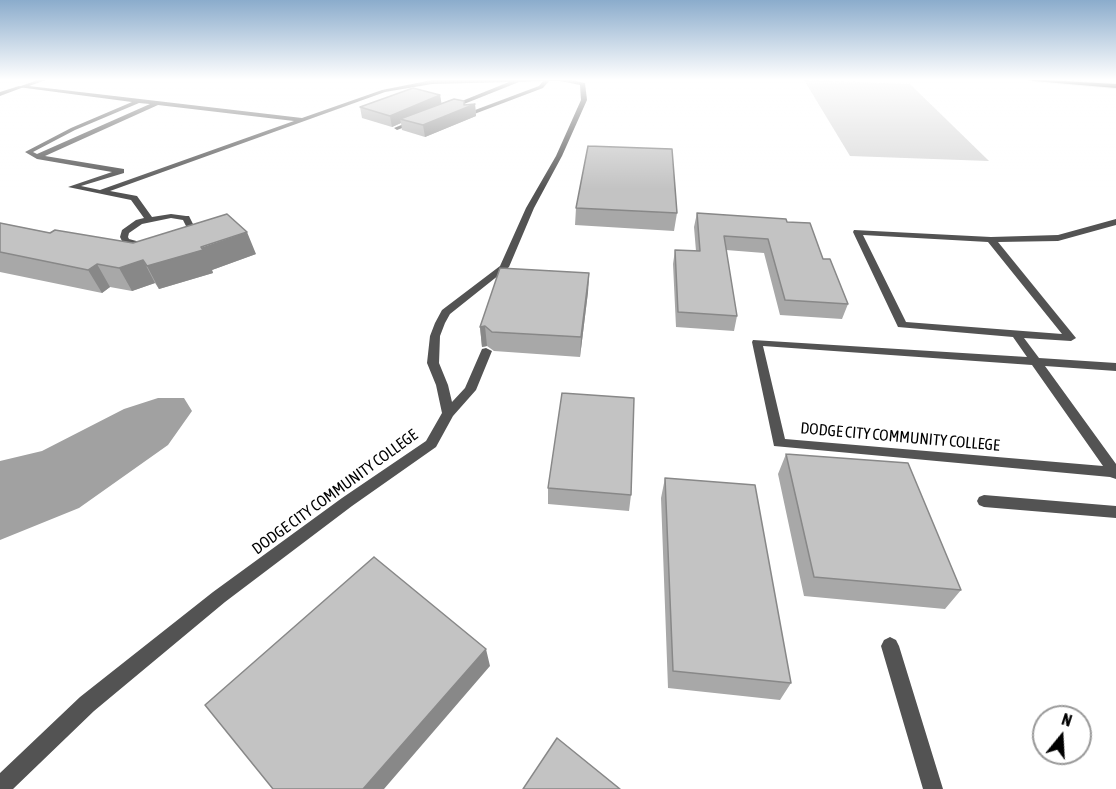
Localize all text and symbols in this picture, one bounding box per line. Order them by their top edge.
street label: DODGE CITY COMMUNITY COLLEGE [800,419,1000,455]
street label: DODGE CITY COMMUNITY COLLEGE [248,425,422,559]
north arrow [1032,705,1092,765]
text: N [1060,710,1074,730]

